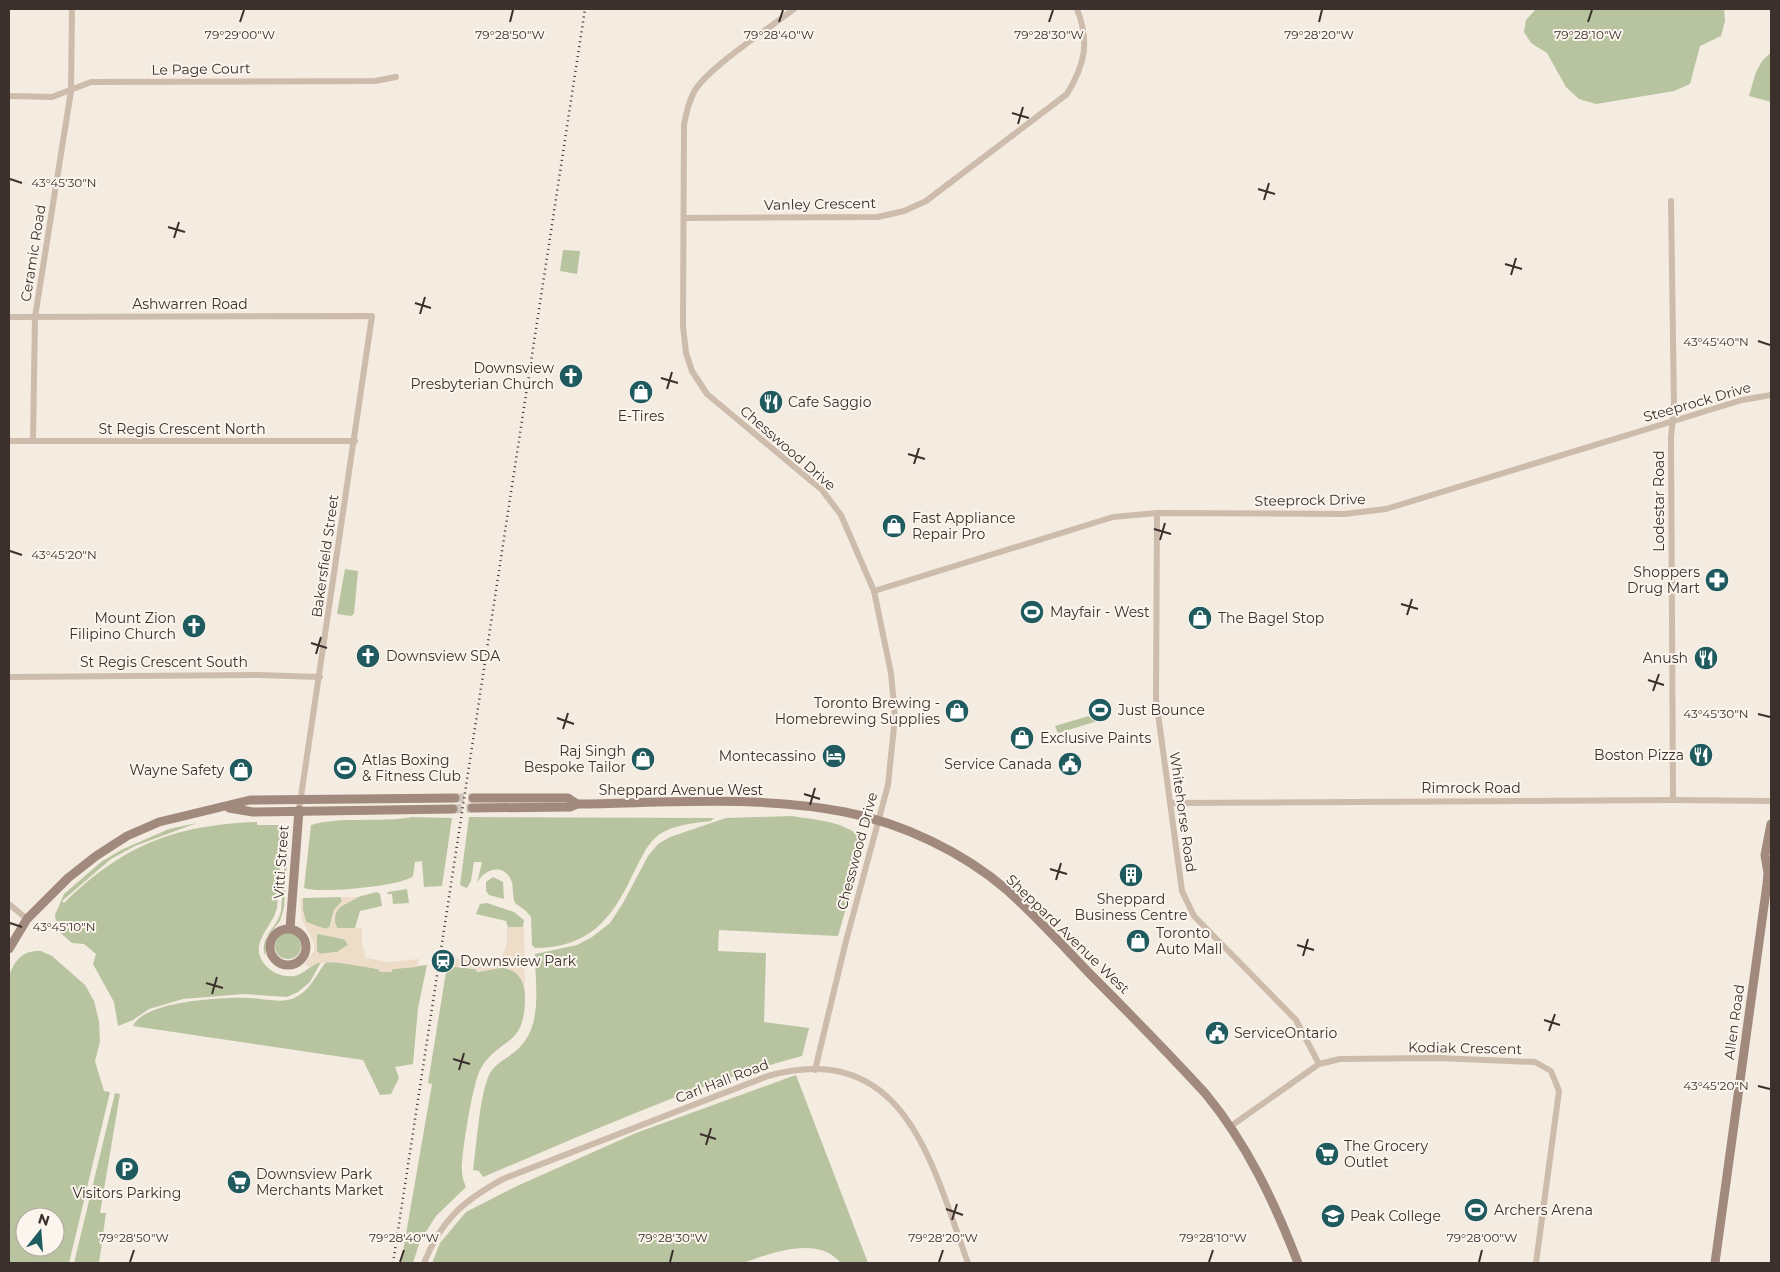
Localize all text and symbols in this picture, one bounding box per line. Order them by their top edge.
text: 79°29'00"W [205,27,275,42]
text: 79°28'50"W [475,27,545,42]
text: 79°28'40"W [744,27,814,42]
text: 79°28'30"W [1014,27,1084,42]
text: 79°28'20"W [1284,27,1354,42]
text: 79°28'10"W [1554,27,1622,42]
street label: Le Page Court [151,59,251,79]
text: 43°45'30"N [31,175,97,190]
street label: Vanley Crescent [764,194,877,214]
street label: Ceramic Road [16,203,50,303]
street label: Ashwarren Road [132,295,248,313]
text: 43°45'40"N [1683,334,1749,349]
place label: Downsview Presbyterian Church [411,359,555,393]
church icon: Downsview Presbyterian Church [558,363,584,389]
street label: Steeprock Drive [1641,378,1753,426]
shop icon: E-Tires [628,379,654,405]
restaurant icon: Cafe Saggio [758,389,784,415]
place label: Cafe Saggio [788,393,872,411]
street label: Chesswood Drive [736,402,840,494]
place label: E-Tires [618,407,664,425]
street label: St Regis Crescent North [98,420,266,438]
street label: Lodestar Road [1650,450,1668,552]
street label: Steeprock Drive [1254,490,1366,510]
street label: Bakersfield Street [307,493,343,619]
place label: Fast Appliance Repair Pro [912,509,1016,543]
shop icon: Fast Appliance Repair Pro [881,513,907,539]
text: 43°45'20"N [31,547,97,562]
place label: Shoppers Drug Mart [1627,563,1700,597]
pharmacy icon: Shoppers Drug Mart [1704,567,1730,593]
sports icon: Mayfair - West [1019,599,1045,625]
place label: Mayfair - West [1050,603,1150,621]
shop icon: The Bagel Stop [1187,605,1213,631]
place label: Mount Zion Filipino Church [69,609,176,643]
place label: The Bagel Stop [1218,609,1324,627]
church icon: Mount Zion Filipino Church [181,613,207,639]
church icon: Downsview SDA [355,643,381,669]
restaurant icon: Anush [1693,645,1719,671]
place label: Downsview SDA [386,647,501,665]
place label: Anush [1643,649,1688,667]
street label: St Regis Crescent South [80,653,248,671]
place label: Toronto Brewing - Homebrewing Supplies [775,694,940,728]
sports icon: Just Bounce [1087,697,1113,723]
shop icon: Toronto Brewing - Homebrewing Supplies [944,698,970,724]
place label: Just Bounce [1117,701,1205,719]
text: 43°45'30"N [1683,706,1749,721]
shop icon: Exclusive Paints [1009,725,1035,751]
place label: Exclusive Paints [1040,729,1151,747]
place label: Raj Singh Bespoke Tailor [524,742,626,776]
restaurant icon: Boston Pizza [1688,742,1714,768]
hotel icon: Montecassino [821,743,847,769]
shop icon: Raj Singh Bespoke Tailor [630,746,656,772]
place label: Boston Pizza [1594,746,1684,764]
place label: Montecassino [719,747,816,765]
street label: Whitehorse Road [1166,750,1200,874]
place label: Atlas Boxing & Fitness Club [362,751,461,785]
public building icon: Service Canada [1057,751,1083,777]
sports icon: Atlas Boxing & Fitness Club [332,755,358,781]
place label: Service Canada [944,755,1052,773]
shop icon: Wayne Safety [228,757,254,783]
place label: Wayne Safety [129,761,224,779]
street label: Rimrock Road [1421,779,1521,797]
street label: Sheppard Avenue West [599,781,764,799]
street label: Chesswood Drive [833,790,881,912]
street label: Vitti Street [269,824,293,900]
building icon: Sheppard Business Centre [1118,862,1144,888]
street label: Sheppard Avenue West [1003,870,1134,998]
place label: Sheppard Business Centre [1075,890,1187,924]
text: 43°45'10"N [32,919,96,934]
place label: Toronto Auto Mall [1156,924,1222,958]
shop icon: Toronto Auto Mall [1125,928,1151,954]
station icon: Downsview Park [430,948,456,974]
place label: Downsview Park [460,952,577,970]
street label: Allen Road [1720,983,1748,1061]
public building icon: ServiceOntario [1204,1020,1230,1046]
place label: ServiceOntario [1234,1024,1338,1042]
street label: Kodiak Crescent [1408,1038,1522,1058]
street label: Carl Hall Road [673,1055,771,1107]
text: 43°45'20"N [1683,1078,1749,1093]
place label: The Grocery Outlet [1344,1137,1428,1171]
supermarket icon: The Grocery Outlet [1314,1141,1340,1167]
parking icon: Visitors Parking [114,1156,140,1182]
place label: Downsview Park Merchants Market [256,1165,384,1199]
supermarket icon: Downsview Park Merchants Market [226,1169,252,1195]
place label: Visitors Parking [73,1184,181,1202]
sports icon: Archers Arena [1463,1197,1489,1223]
place label: Archers Arena [1494,1201,1593,1219]
school or university icon: Peak College [1320,1203,1346,1229]
north arrow [15,1207,65,1257]
place label: Peak College [1350,1207,1441,1225]
text: N [36,1209,52,1230]
text: 79°28'50"W [99,1230,169,1245]
text: 79°28'40"W [369,1230,439,1245]
text: 79°28'30"W [638,1230,708,1245]
text: 79°28'20"W [908,1230,978,1245]
text: 79°28'10"W [1179,1230,1247,1245]
text: 79°28'00"W [1447,1230,1517,1245]

